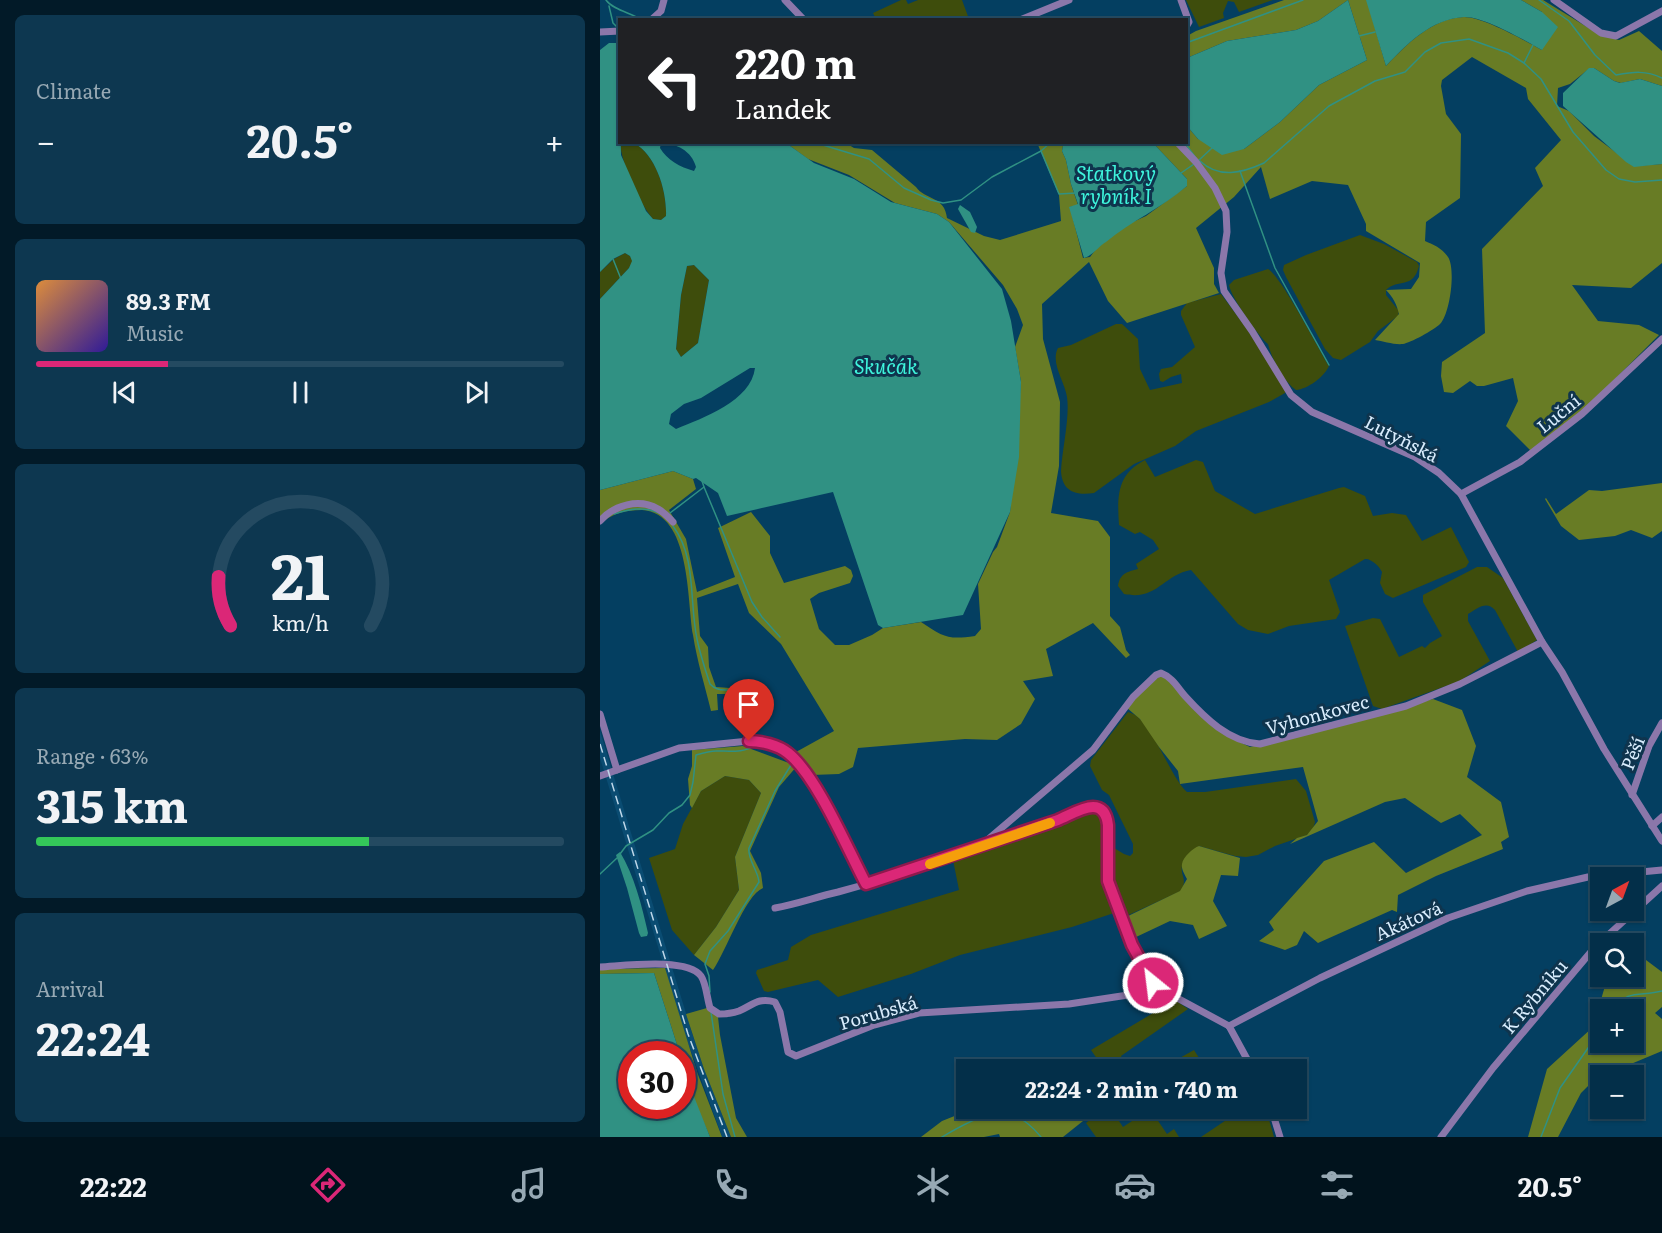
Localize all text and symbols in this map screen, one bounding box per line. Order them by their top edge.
text: 220 m [735,30,856,92]
icon: left [636,42,714,120]
text: Climate [36,75,111,105]
text: Landek [735,87,831,127]
text: 20.5° [246,105,354,172]
text: − [36,115,55,164]
text: + [545,115,564,164]
water label: Statkový rybník I [1076,157,1156,210]
text: 89.3 FM [126,284,211,317]
text: Music [126,317,183,347]
water label: Skučák [854,350,918,380]
icon: previous [108,376,141,409]
icon: pause [284,376,317,409]
icon: next [460,376,493,409]
street label: Luční [1530,387,1586,439]
street label: Lutyňská [1360,408,1444,468]
text: 21 [270,527,330,619]
text: km/h [271,606,329,638]
pin [723,679,774,741]
street label: Vyhonkovec [1262,687,1372,741]
icon: arrive [732,688,765,721]
street label: Pěší [1613,732,1651,774]
text: Range · 63% [36,740,148,770]
text: 315 km [36,770,188,837]
north arrow [1590,867,1644,921]
map controls [1590,867,1644,1119]
street label: Akátová [1370,893,1446,947]
button: search [1590,933,1644,987]
position arrow [1121,951,1185,1015]
street label: K Rybníku [1495,953,1573,1039]
text: Arrival [36,973,104,1003]
street label: Porubská [836,988,921,1036]
button: + [1590,999,1644,1053]
text: 22:24 [36,1003,150,1070]
speed limit sign: 30 [618,1041,696,1119]
button: − [1590,1065,1644,1119]
text: 22:24 · 2 min · 740 m [1025,1072,1238,1105]
icon: directions [307,1164,349,1206]
icon: music [508,1164,550,1206]
icon: phone [710,1164,752,1206]
icon: climate [912,1164,954,1206]
icon: car [1114,1164,1156,1206]
icon: filters [1316,1164,1358,1206]
text: 22:22 [80,1165,147,1205]
text: 20.5° [1518,1165,1582,1205]

